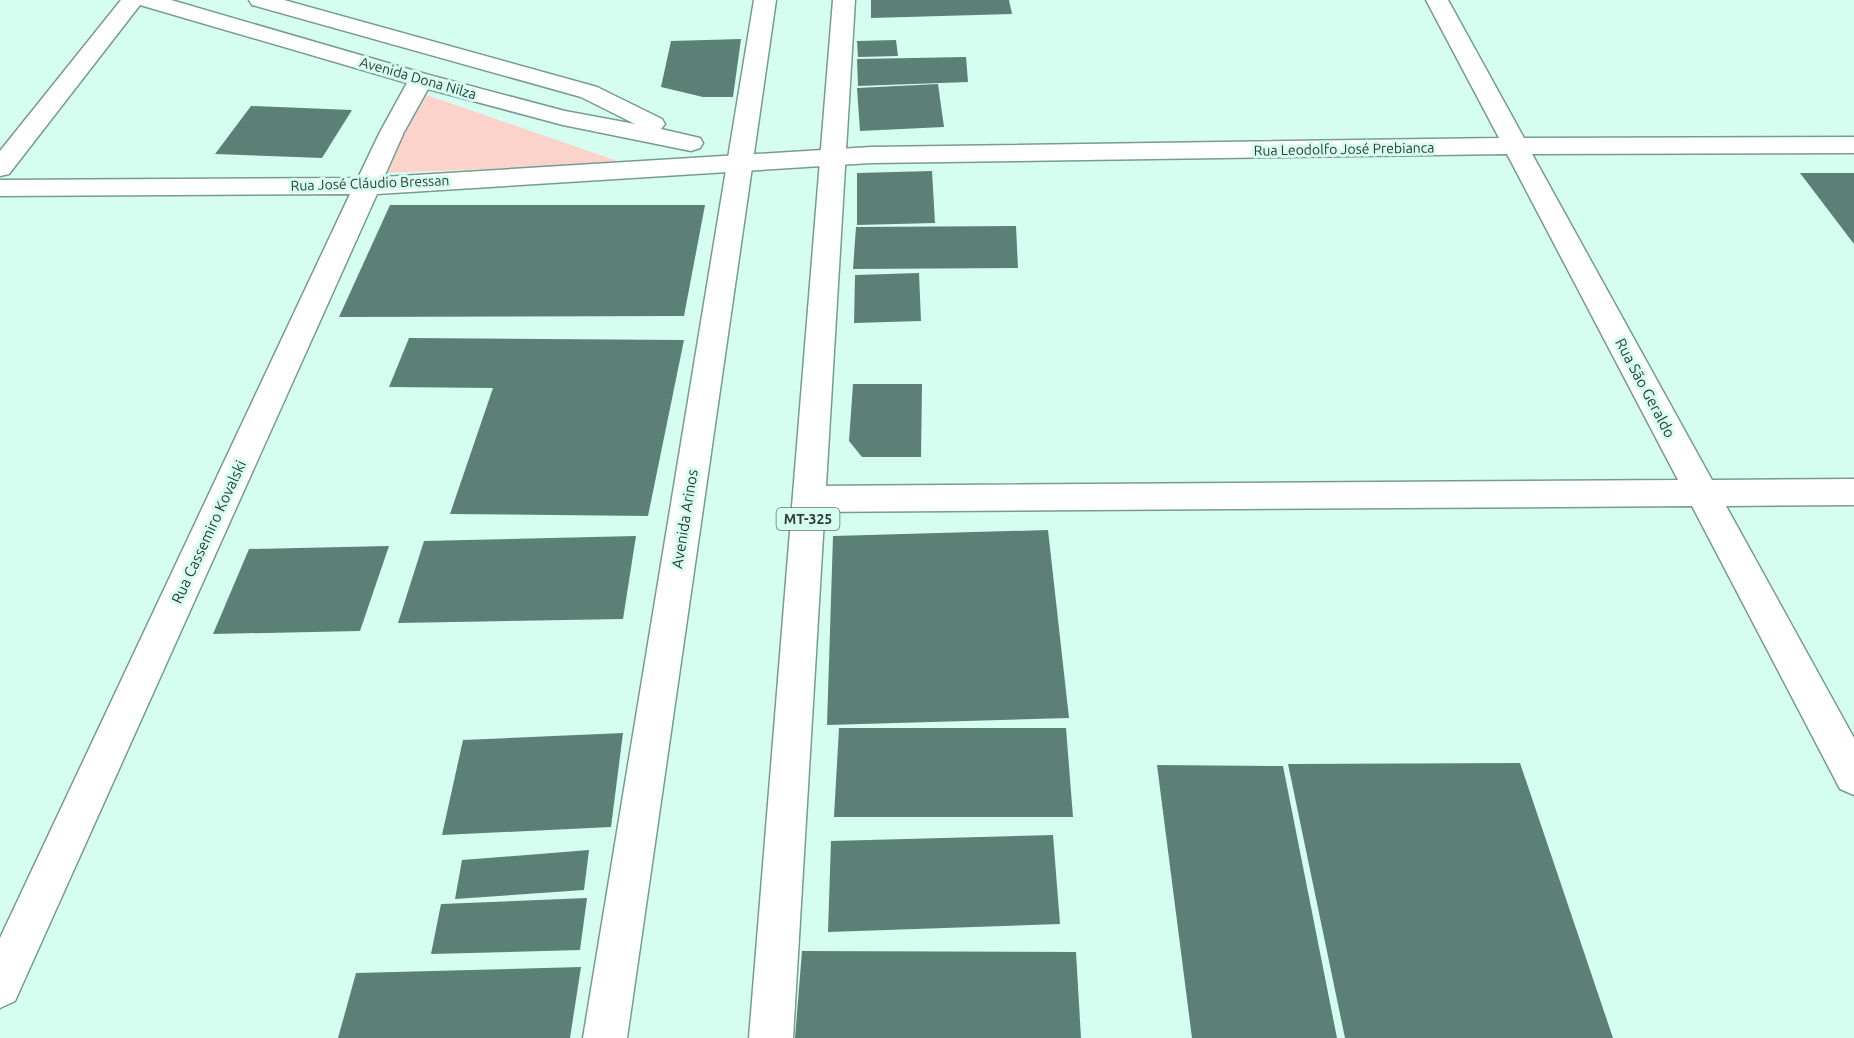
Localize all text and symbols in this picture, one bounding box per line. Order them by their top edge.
street label: Avenida Dona Nilza [358,54,478,102]
street label: Rua Leodolfo José Prebianca [1253,139,1435,159]
street label: Rua José Cláudio Bressan [290,172,450,194]
street label: Rua São Geraldo [1612,335,1679,440]
street label: Rua Cassemiro Kovalski [168,457,249,606]
street label: Avenida Arinos [668,468,701,570]
road number: MT-325 [776,508,840,530]

